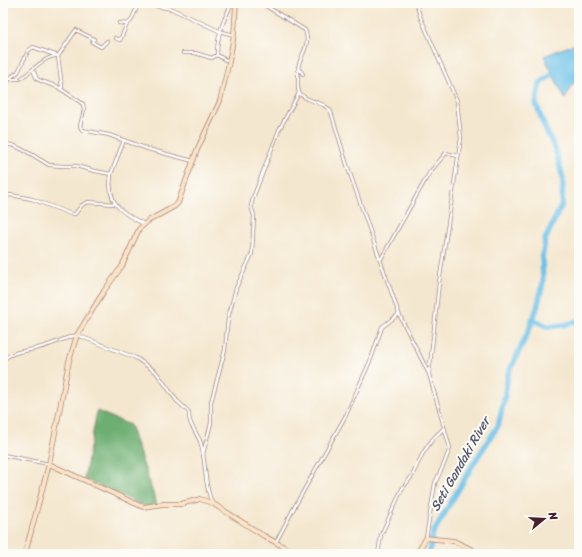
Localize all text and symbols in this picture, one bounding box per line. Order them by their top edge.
water label: Seti Gandaki River [424,410,498,516]
north arrow [524,499,564,539]
text: N [543,509,563,523]

